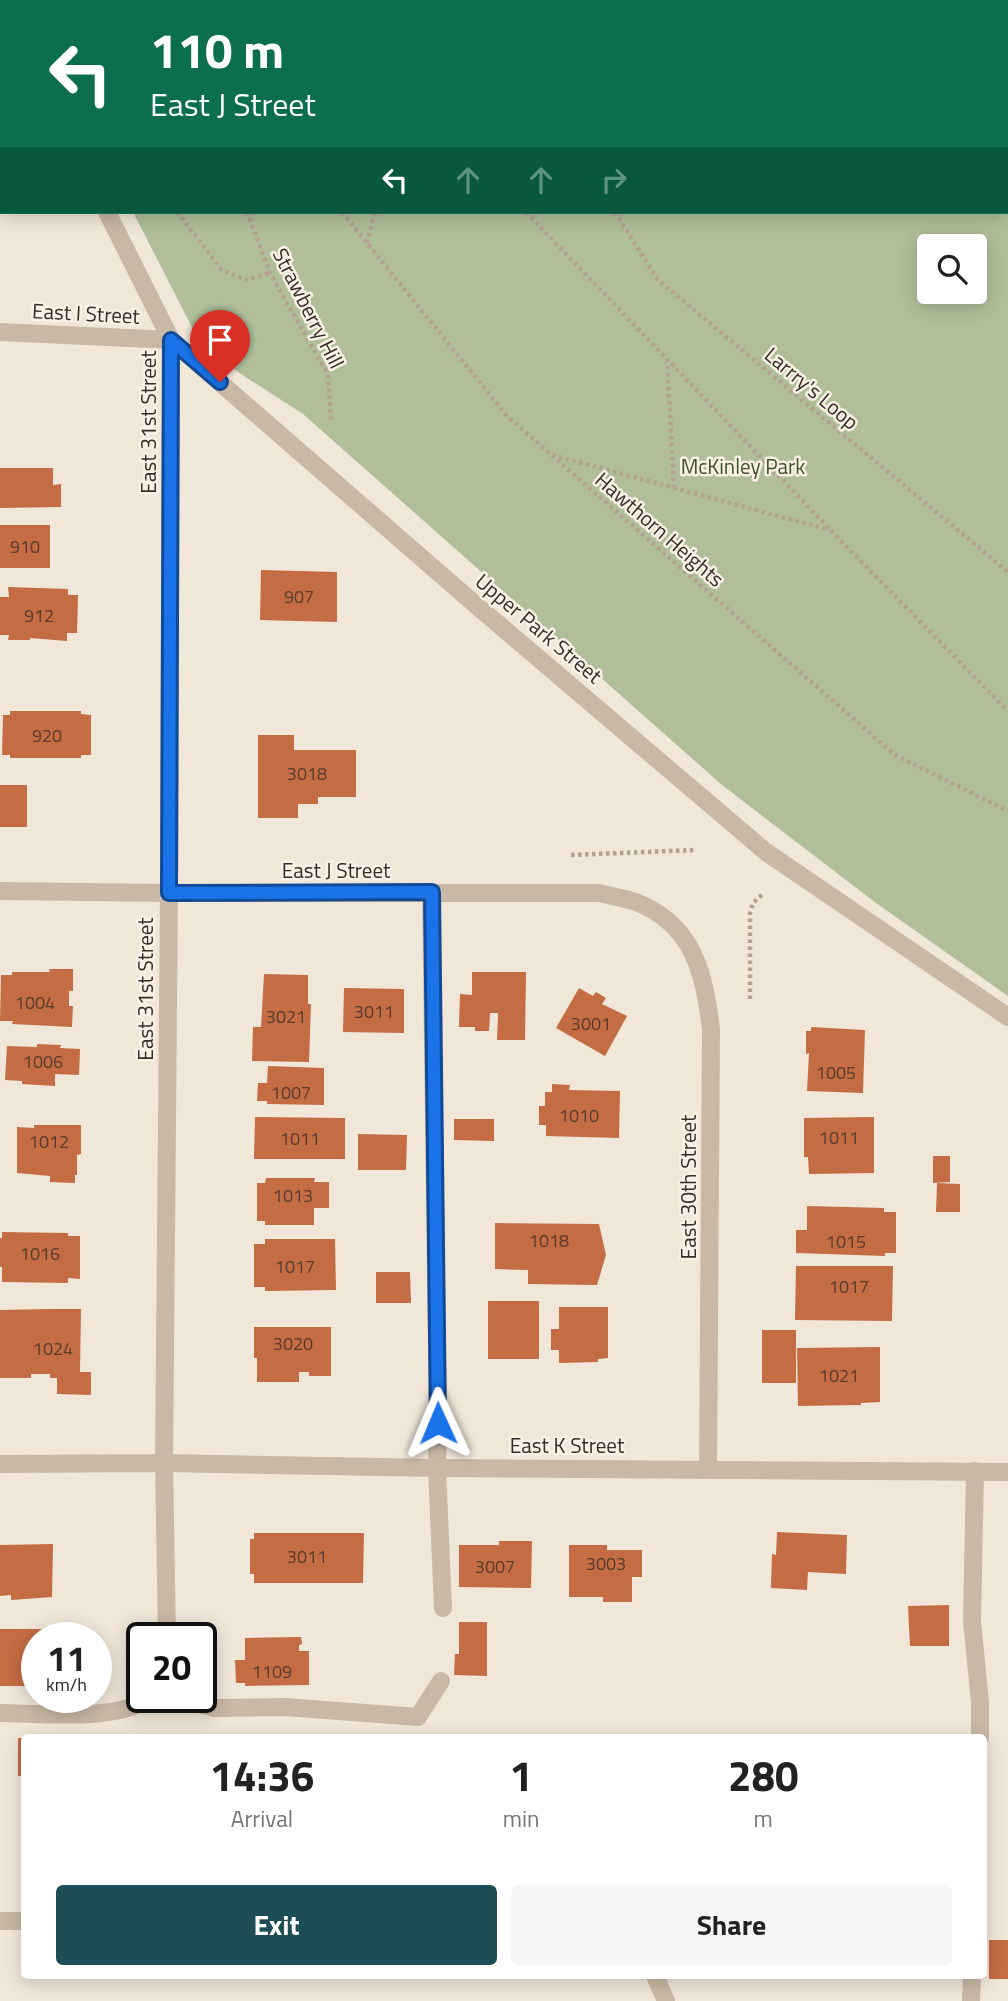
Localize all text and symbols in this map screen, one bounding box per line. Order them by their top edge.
text: 110 m [150,12,284,87]
icon: left [35,28,126,119]
text: East J Street [150,80,316,128]
icon: left [376,161,414,199]
icon: ahead [449,161,487,199]
icon: ahead [522,161,560,199]
icon: right [595,161,633,199]
map controls [917,234,987,304]
button: search [917,234,987,304]
street label: Strawberry Hill [265,242,353,374]
street label: East I Street [31,294,141,332]
pin [190,310,250,382]
icon: arrive [201,321,239,359]
street label: Larrry's Loop [758,339,866,437]
street label: East 31st Street [132,350,164,494]
park label: McKinley Park [681,450,805,482]
street label: Hawthorn Heights [588,464,732,594]
house number: 910 [10,533,40,560]
street label: Upper Park Street [469,565,610,691]
house number: 907 [284,583,314,610]
house number: 912 [24,602,54,629]
house number: 920 [32,722,62,749]
house number: 3018 [287,760,327,787]
street label: East J Street [282,854,391,886]
street label: East 31st Street [129,917,161,1061]
house number: 1004 [15,989,55,1016]
house number: 3011 [354,998,394,1025]
house number: 3021 [266,1003,306,1030]
house number: 3001 [571,1010,611,1037]
house number: 1006 [23,1048,63,1075]
house number: 1005 [816,1059,856,1086]
house number: 1007 [271,1079,311,1106]
house number: 1010 [559,1102,599,1129]
street label: East 30th Street [672,1114,704,1259]
house number: 1011 [819,1124,859,1151]
house number: 1011 [280,1125,320,1152]
house number: 1012 [29,1128,69,1155]
house number: 1013 [273,1182,313,1209]
house number: 1018 [529,1227,569,1254]
house number: 1015 [826,1228,866,1255]
house number: 1016 [20,1240,60,1267]
house number: 1017 [275,1253,315,1280]
house number: 1017 [829,1273,869,1300]
house number: 3020 [273,1330,313,1357]
house number: 1024 [33,1335,73,1362]
house number: 1021 [819,1362,859,1389]
position arrow [401,1386,475,1460]
street label: East K Street [510,1429,625,1461]
house number: 3011 [287,1543,327,1570]
house number: 3003 [586,1550,626,1577]
house number: 3007 [475,1553,515,1580]
speed limit sign: 20 [126,1622,217,1713]
text: 11 [47,1631,86,1685]
house number: 1109 [252,1658,292,1685]
text: km/h [46,1671,87,1698]
text: 14:36 [209,1743,314,1807]
text: 1 [509,1743,533,1807]
text: 280 [728,1743,798,1807]
text: Arrival [231,1801,293,1836]
text: min [503,1801,539,1836]
text: m [754,1801,773,1836]
button: Exit [56,1885,497,1965]
button: Share [511,1885,952,1965]

